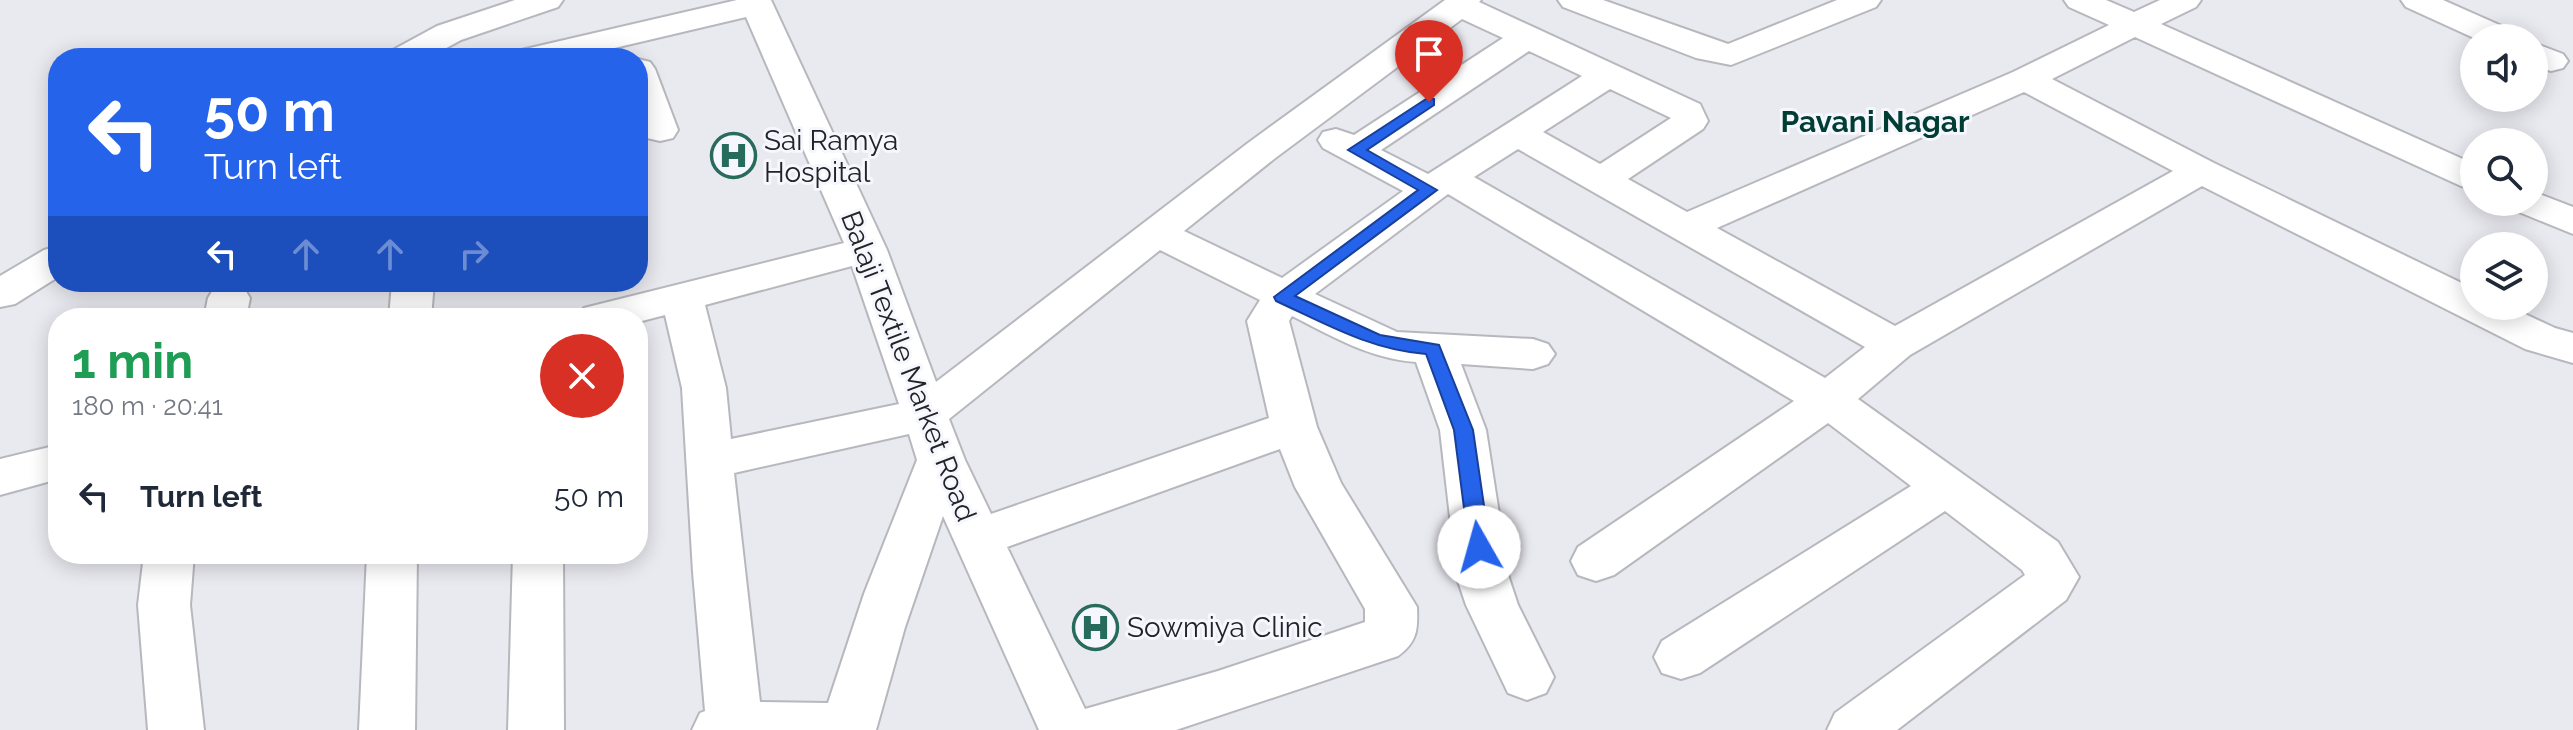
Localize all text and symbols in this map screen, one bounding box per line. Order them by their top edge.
pin [1395,20,1463,102]
map controls [2460,24,2548,320]
button: sound [2460,24,2548,112]
icon: arrive [1407,32,1451,76]
text: 50 m [204,78,335,144]
icon: left [72,80,176,184]
district label: Pavani Nagar [1780,104,1970,139]
place label: Sai Ramya Hospital [764,124,898,189]
button: search [2460,128,2548,216]
hospital icon: Sai Ramya Hospital [709,132,757,180]
text: Turn left [204,145,342,187]
street label: Balaji Textile Market Road [834,206,983,526]
icon: left [200,232,244,276]
icon: ahead [284,232,328,276]
icon: ahead [368,232,412,276]
icon: right [452,232,496,276]
button: layers [2460,232,2548,320]
text: 1 min [72,333,193,389]
button: close [540,334,624,418]
text: 180 m · 20:41 [72,391,223,421]
icon: left [72,474,116,518]
text: Turn left [140,479,262,514]
text: 50 m [554,479,624,514]
position arrow [1437,505,1521,589]
hospital icon: Sowmiya Clinic [1072,603,1120,651]
place label: Sowmiya Clinic [1127,611,1323,644]

